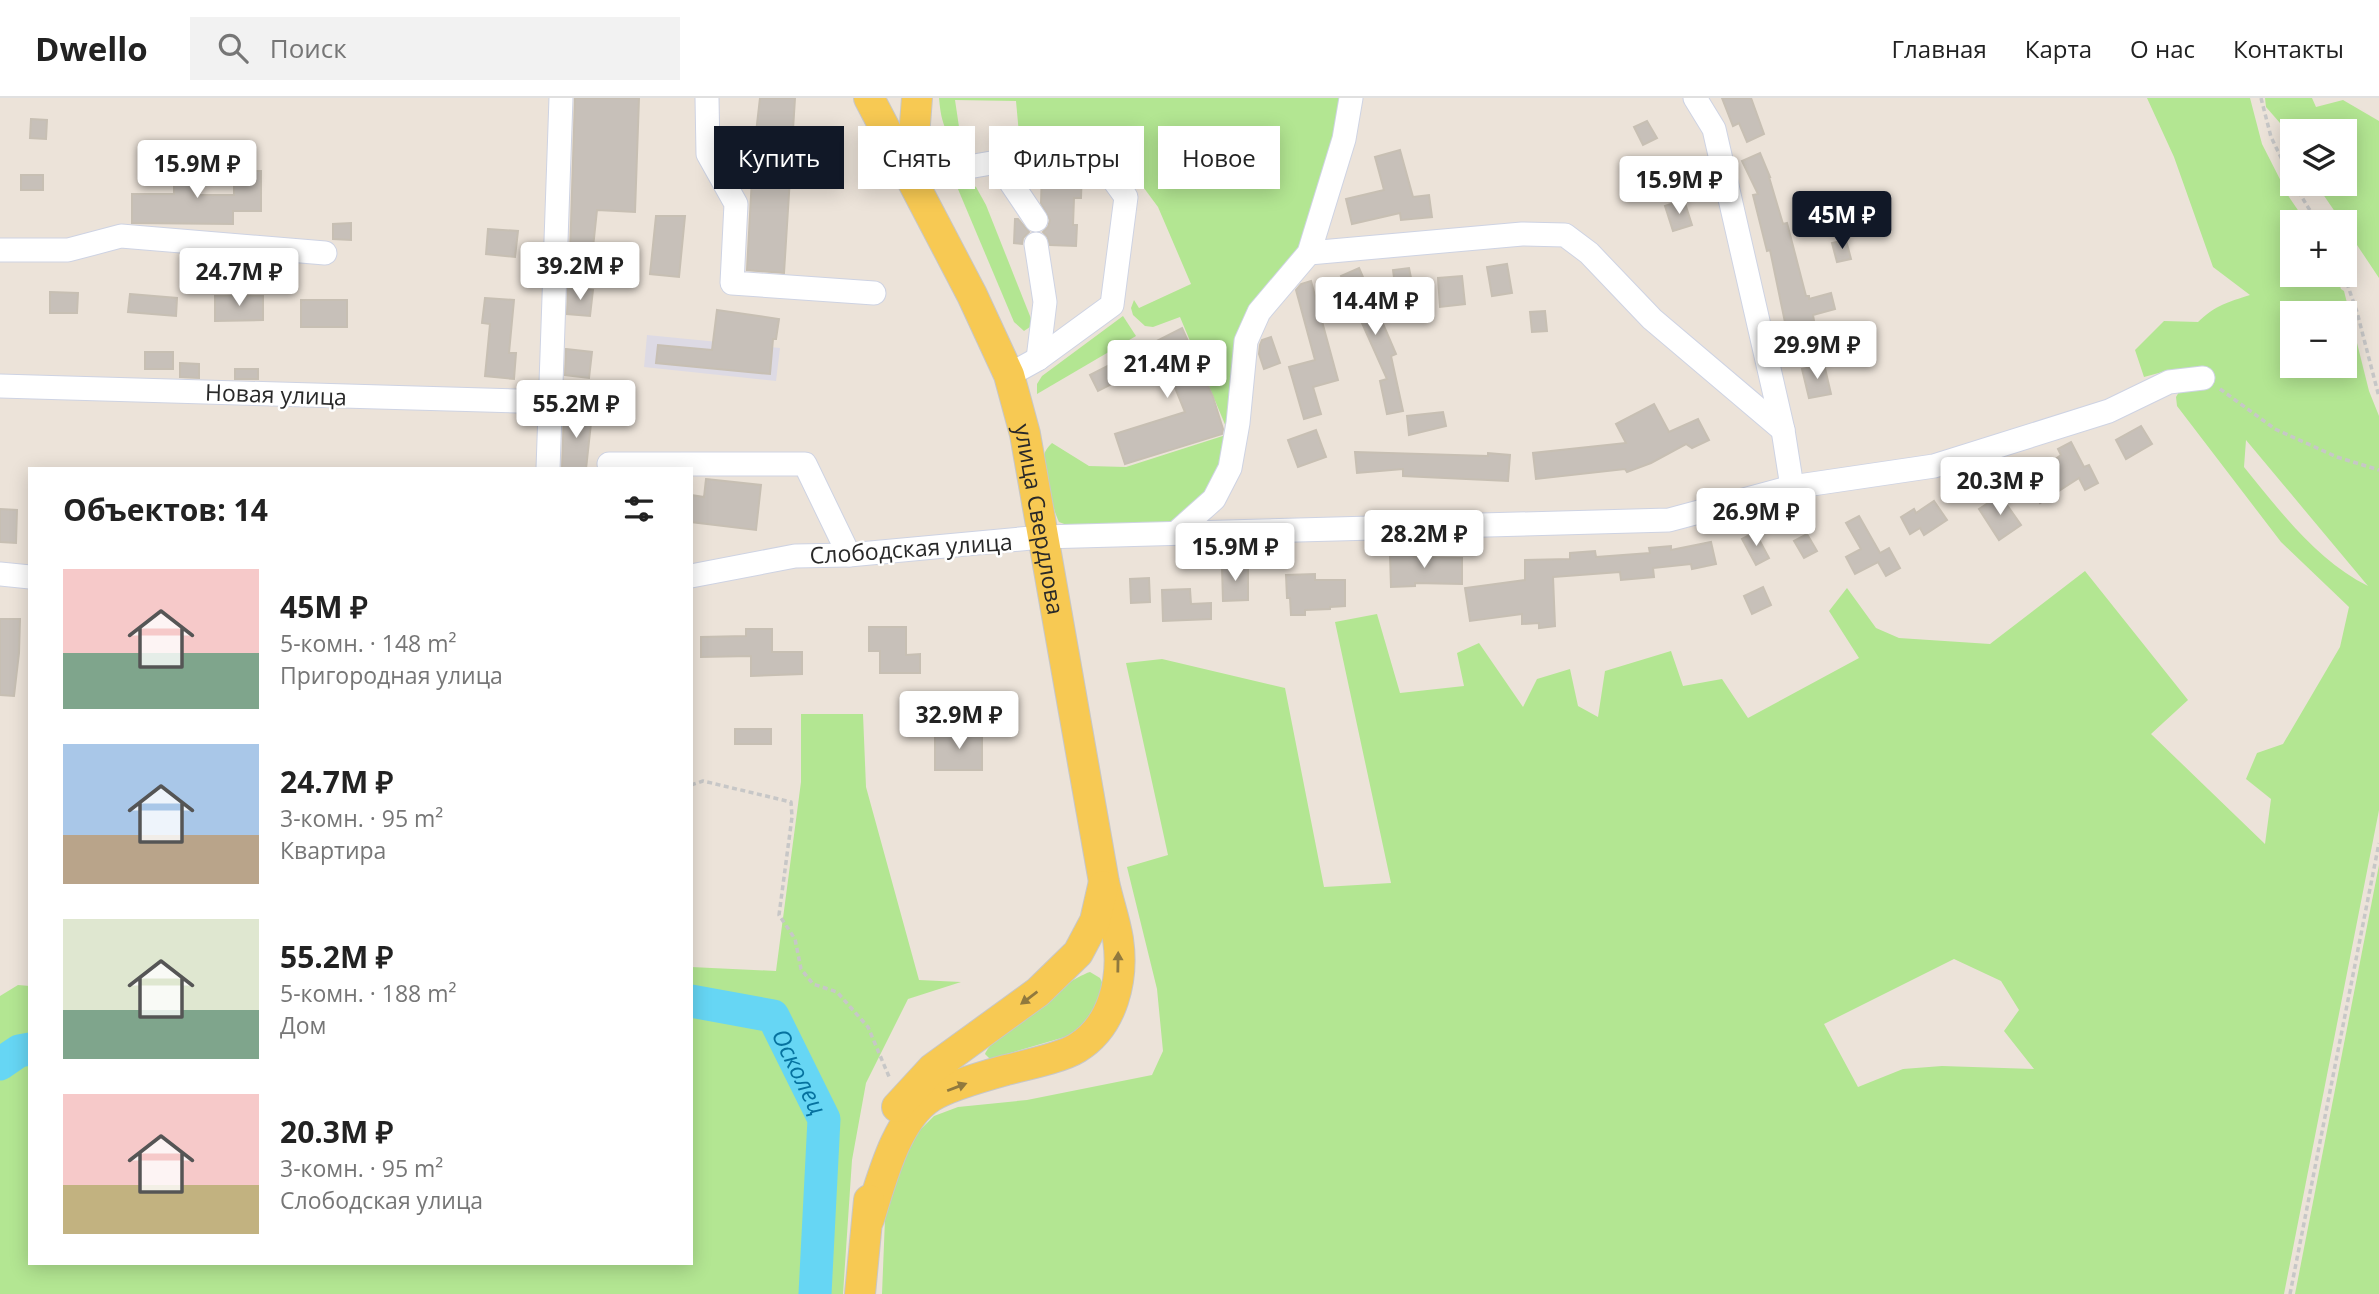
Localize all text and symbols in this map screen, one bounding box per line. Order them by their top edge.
search box [190,17,680,80]
text: Dwello [35,26,148,71]
icon: search [214,29,252,67]
text: Поиск [270,30,347,66]
text: Главная [1892,32,1987,65]
text: Карта [2025,32,2092,65]
text: О нас [2130,32,2195,65]
text: Контакты [2233,32,2344,65]
map controls [2280,119,2357,378]
button: layers [2280,119,2357,196]
chip: Купить [714,126,844,189]
chip: Снять [858,126,975,189]
chip: Фильтры [989,126,1144,189]
chip: Новое [1158,126,1280,189]
pin: 15.9M ₽ [132,140,262,200]
text: 15.9M ₽ [153,147,241,179]
pin: 15.9M ₽ [1614,156,1744,216]
text: 15.9M ₽ [1635,163,1723,195]
pin: 45M ₽ [1793,192,1891,251]
text: 45M ₽ [1808,198,1876,230]
button: + [2280,210,2357,287]
pin: 39.2M ₽ [515,242,645,302]
pin: 24.7M ₽ [174,248,304,308]
text: 39.2M ₽ [536,249,624,281]
text: 24.7M ₽ [195,255,283,287]
pin: 14.4M ₽ [1310,278,1440,337]
text: 14.4M ₽ [1331,284,1419,316]
button: − [2280,301,2357,378]
pin: 29.9M ₽ [1752,322,1882,381]
text: 29.9M ₽ [1773,328,1861,360]
pin: 21.4M ₽ [1102,341,1232,400]
text: 21.4M ₽ [1123,347,1211,379]
street label: Новая улица [204,376,348,412]
pin: 55.2M ₽ [511,380,641,440]
text: 55.2M ₽ [532,387,620,419]
street label: улица Свердлова [1007,420,1073,617]
pin: 20.3M ₽ [1935,458,2065,517]
text: 20.3M ₽ [1956,464,2044,496]
text: Объектов: 14 [63,489,268,530]
pin: 26.9M ₽ [1691,489,1821,548]
icon: filters [620,490,658,528]
text: 26.9M ₽ [1712,495,1800,527]
pin: 28.2M ₽ [1359,510,1489,570]
text: 28.2M ₽ [1380,517,1468,549]
pin: 15.9M ₽ [1170,524,1300,583]
street label: Слободская улица [809,525,1013,571]
text: 15.9M ₽ [1191,530,1279,562]
text: 45M ₽ [280,586,368,627]
icon: home [119,597,203,681]
text: 5-комн. · 148 m² [280,627,456,659]
text: Пригородная улица [280,659,503,691]
pin: 32.9M ₽ [894,692,1024,751]
text: 32.9M ₽ [915,698,1003,730]
text: 24.7M ₽ [280,761,394,802]
icon: home [119,772,203,856]
text: 3-комн. · 95 m² [280,802,443,834]
text: Квартира [280,834,386,866]
text: 55.2M ₽ [280,936,394,977]
icon: home [119,947,203,1031]
one-way arrow [1112,951,1124,973]
text: 5-комн. · 188 m² [280,977,456,1009]
one-way arrow [1020,991,1039,1005]
text: Дом [280,1009,326,1041]
water label: Осколец [765,1023,836,1120]
one-way arrow [946,1082,967,1093]
text: 20.3M ₽ [280,1111,394,1152]
icon: home [119,1122,203,1206]
text: 3-комн. · 95 m² [280,1152,443,1184]
text: Слободская улица [280,1184,483,1216]

